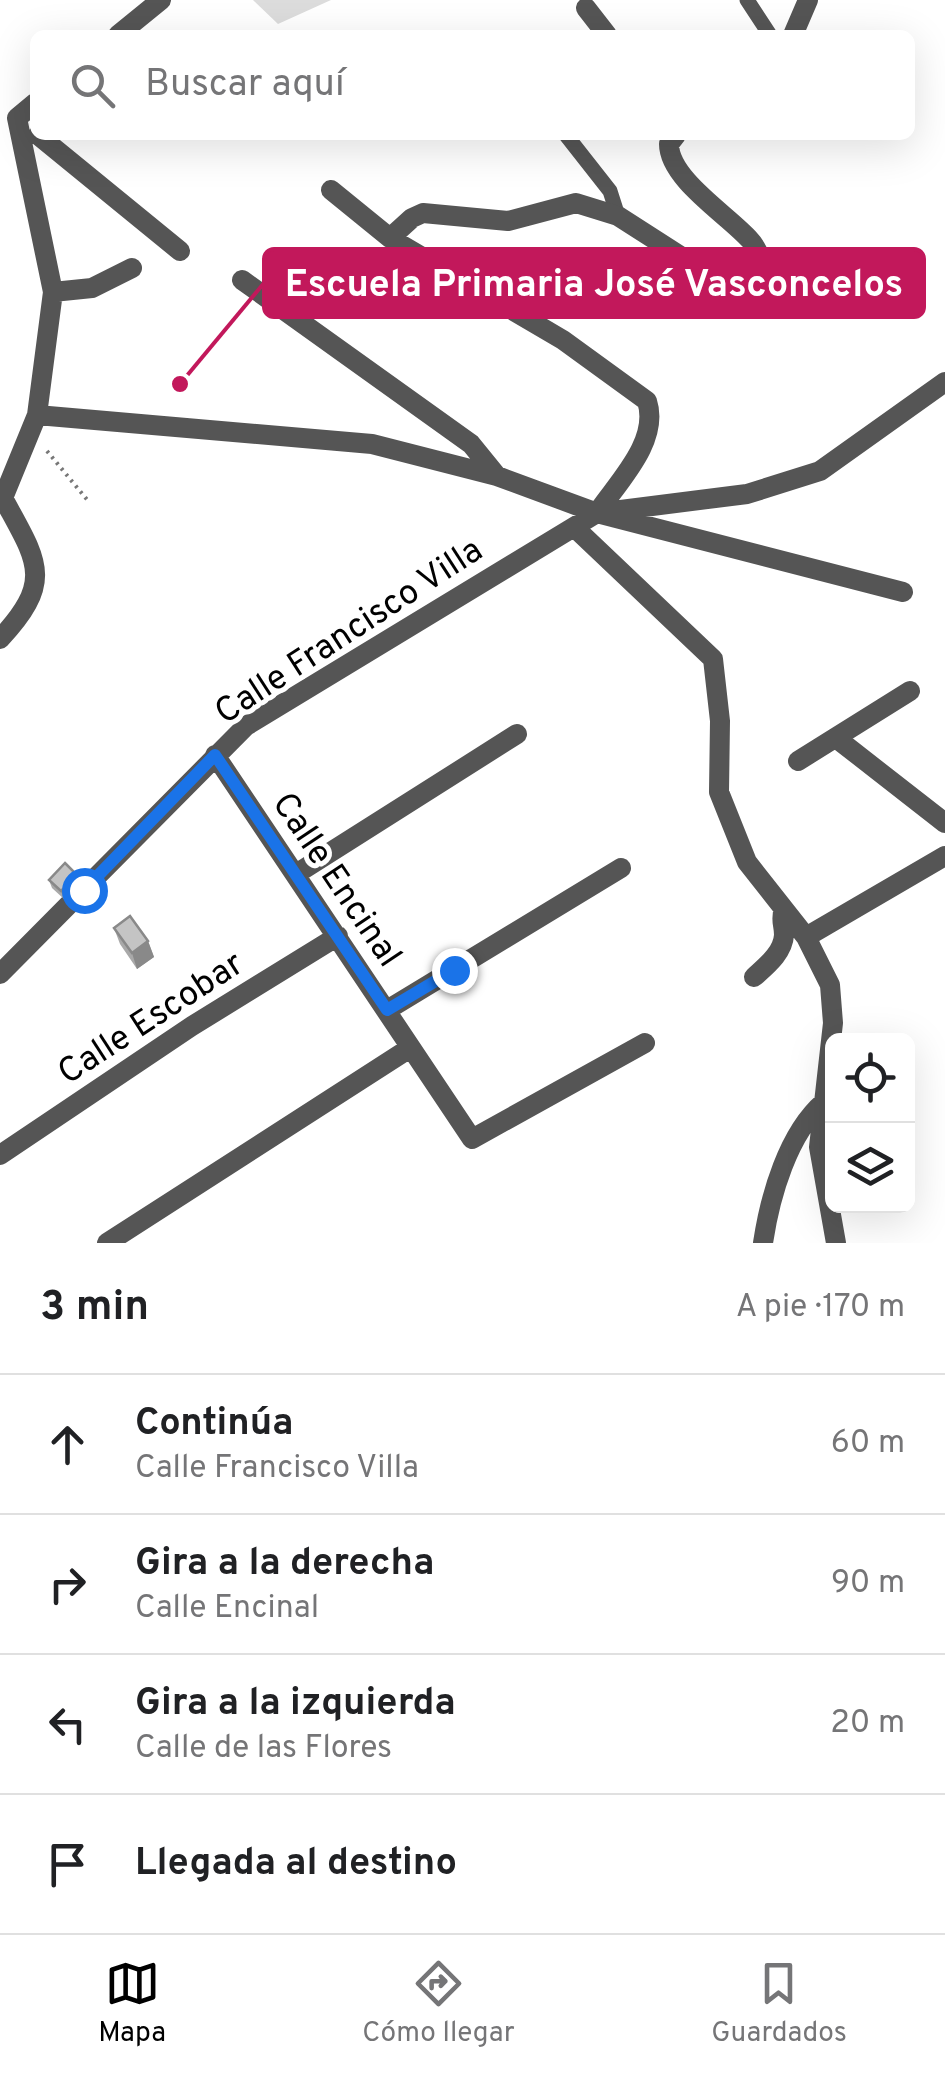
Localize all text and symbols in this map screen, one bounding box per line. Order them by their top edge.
search box [30,30,915,140]
icon: search [65,58,120,113]
text: Buscar aquí [145,61,345,110]
callout: Escuela Primaria José Vasconcelos [264,249,924,317]
text: Escuela Primaria José Vasconcelos [285,262,903,311]
street label: Calle Francisco Villa [207,529,492,736]
street label: Calle Encinal [261,785,410,976]
route start [62,868,108,914]
street label: Calle Escobar [50,943,253,1096]
route end [432,948,478,994]
map controls [825,1033,915,1213]
button: locate [825,1033,915,1123]
button: layers [825,1123,915,1213]
text: 3 min [40,1282,149,1335]
text: A pie · 170 m [736,1288,905,1328]
text: Continúa [135,1400,293,1449]
icon: ahead [40,1417,95,1472]
text: 60 m [831,1424,905,1464]
text: Calle Francisco Villa [135,1449,419,1489]
text: Gira a la derecha [135,1540,434,1589]
icon: right [40,1557,95,1612]
text: 90 m [831,1564,905,1604]
text: Calle Encinal [135,1589,319,1629]
text: Gira a la izquierda [135,1680,456,1729]
icon: left [40,1697,95,1752]
text: 20 m [830,1704,905,1744]
text: Calle de las Flores [135,1729,392,1769]
icon: arrive [40,1837,95,1892]
text: Llegada al destino [135,1840,457,1889]
tab: Mapa [98,1956,166,2052]
tab: Cómo llegar [362,1956,515,2052]
tab: Guardados [711,1956,847,2052]

